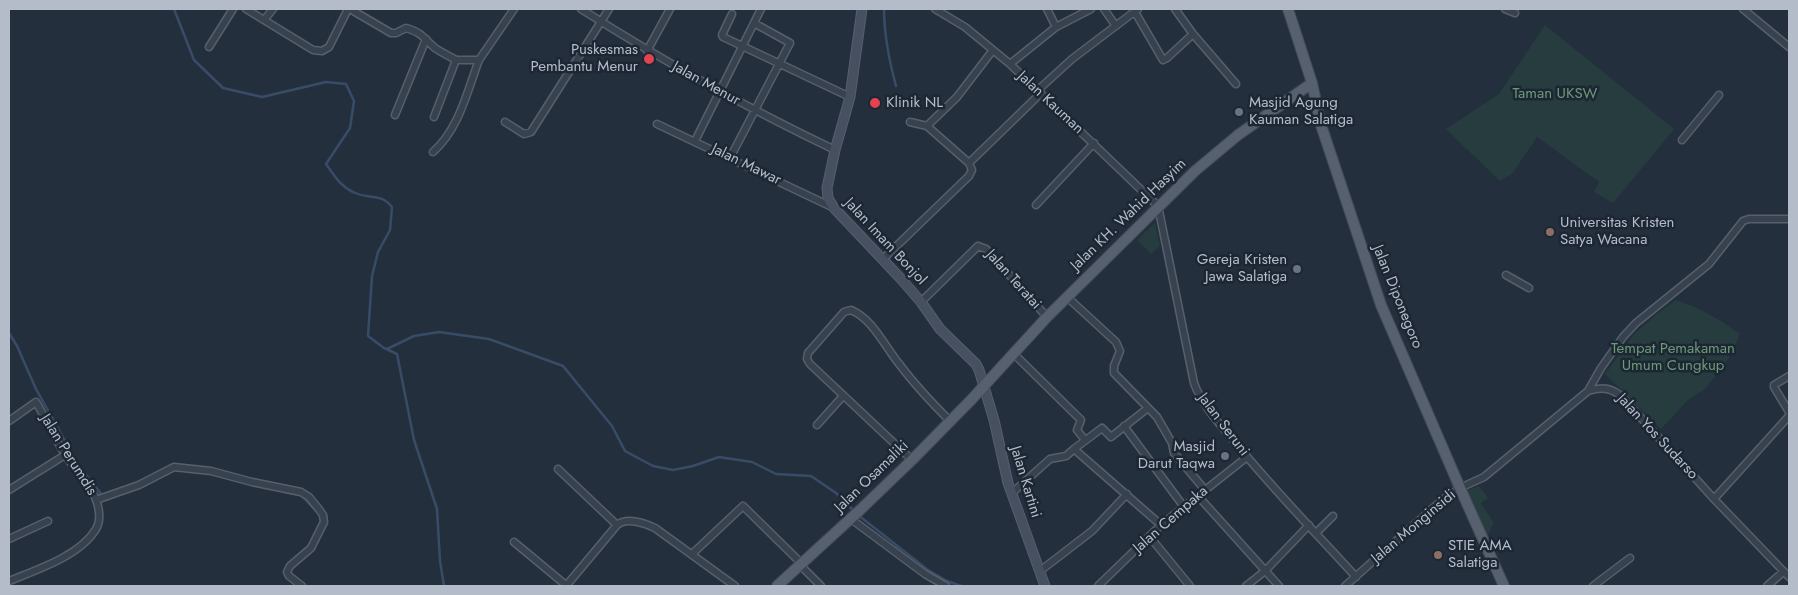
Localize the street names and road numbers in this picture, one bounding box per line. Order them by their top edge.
street label: Jalan Menur [669,58,743,110]
street label: Jalan Kauman [1013,68,1087,138]
street label: Jalan Mawar [708,140,784,190]
street label: Jalan KH. Wahid Hasyim [1068,155,1190,275]
street label: Jalan Imam Bonjol [840,195,930,289]
street label: Jalan Diponegoro [1368,243,1426,351]
street label: Jalan Teratai [982,246,1044,314]
street label: Jalan Seruni [1193,390,1253,460]
street label: Jalan Yos Sudarso [1613,390,1701,484]
street label: Jalan Perumdis [36,411,100,499]
street label: Jalan Osamaliki [831,437,913,517]
street label: Jalan Kartini [1006,444,1044,520]
street label: Jalan Cempaka [1130,483,1212,557]
street label: Jalan Monginsidi [1368,486,1460,568]

